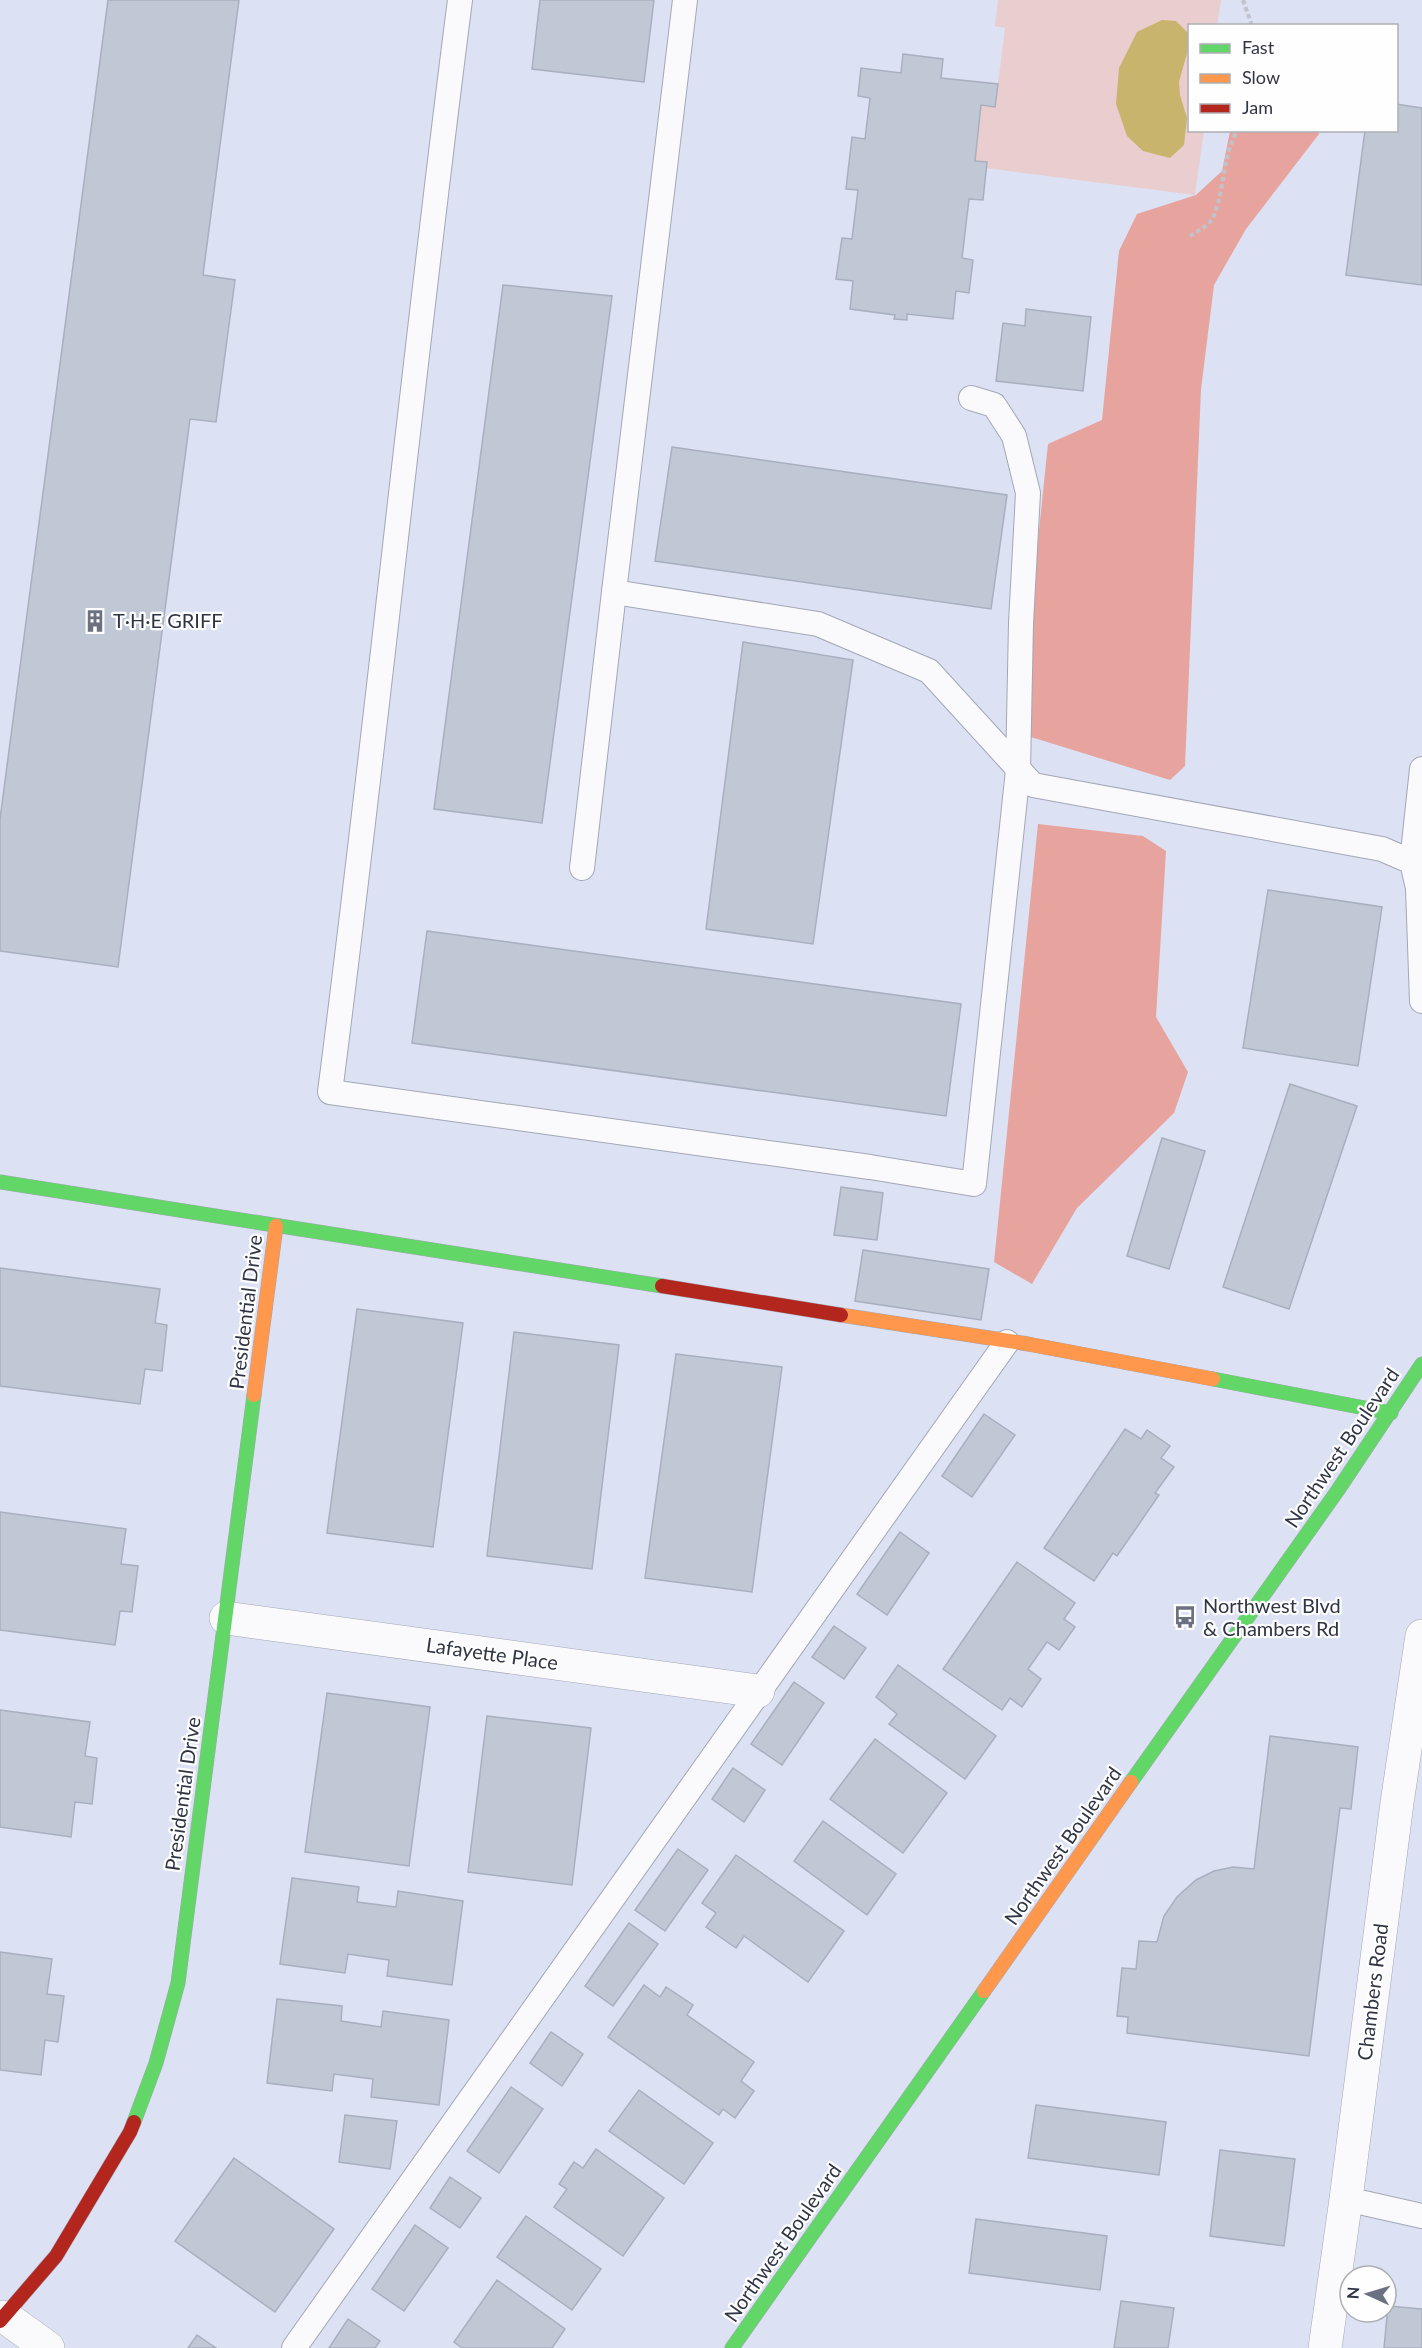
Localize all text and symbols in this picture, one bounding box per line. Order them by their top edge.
legend [1188,24,1398,132]
text: Fast [1242,36,1275,58]
text: Slow [1242,66,1280,88]
text: Jam [1242,96,1273,118]
building icon: T·H·E GRIFF [82,608,108,634]
place label: T·H·E GRIFF [113,608,223,632]
street label: Presidential Drive [224,1233,266,1390]
street label: Northwest Boulevard [1279,1363,1404,1532]
place label: Northwest Blvd & Chambers Rd [1203,1593,1341,1640]
bus stop icon: Northwest Blvd & Chambers Rd [1172,1604,1198,1630]
street label: Lafayette Place [425,1632,560,1674]
street label: Presidential Drive [159,1715,205,1872]
street label: Northwest Boulevard [999,1762,1126,1929]
street label: Chambers Road [1352,1922,1392,2062]
street label: Northwest Boulevard [719,2159,846,2326]
north arrow [1338,2264,1398,2324]
text: N [1343,2286,1362,2300]

